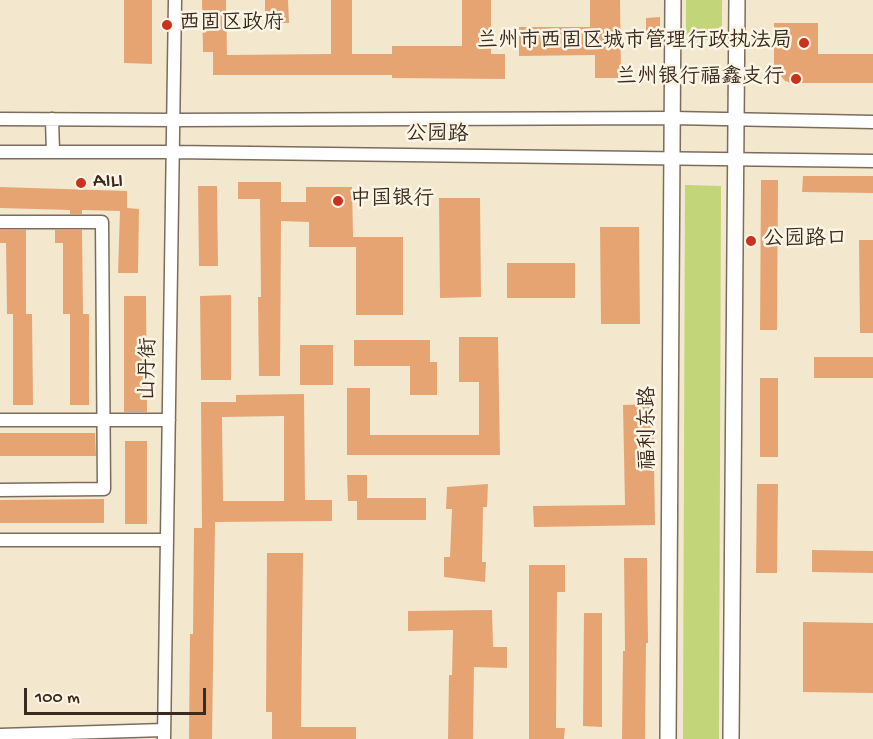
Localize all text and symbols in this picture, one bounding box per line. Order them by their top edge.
place label: 西固区政府 [179,12,284,38]
marker: 西固区政府 [160,18,174,32]
place label: 兰州市西固区城市管理行政执法局 [477,30,792,56]
marker: 兰州市西固区城市管理行政执法局 [797,36,811,50]
place label: 兰州银行福鑫支行 [616,66,784,92]
marker: 兰州银行福鑫支行 [789,72,803,86]
street label: 公园路 [405,123,469,149]
place label: AILI [93,170,123,196]
marker: AILI [74,176,88,190]
place label: 中国银行 [350,188,434,214]
marker: 中国银行 [331,194,345,208]
place label: 公园路口 [763,228,847,254]
marker: 公园路口 [744,234,758,248]
street label: 山丹街 [137,337,163,401]
street label: 福利东路 [637,386,663,470]
scale bar [27,676,208,714]
text: 100 m [35,688,80,709]

